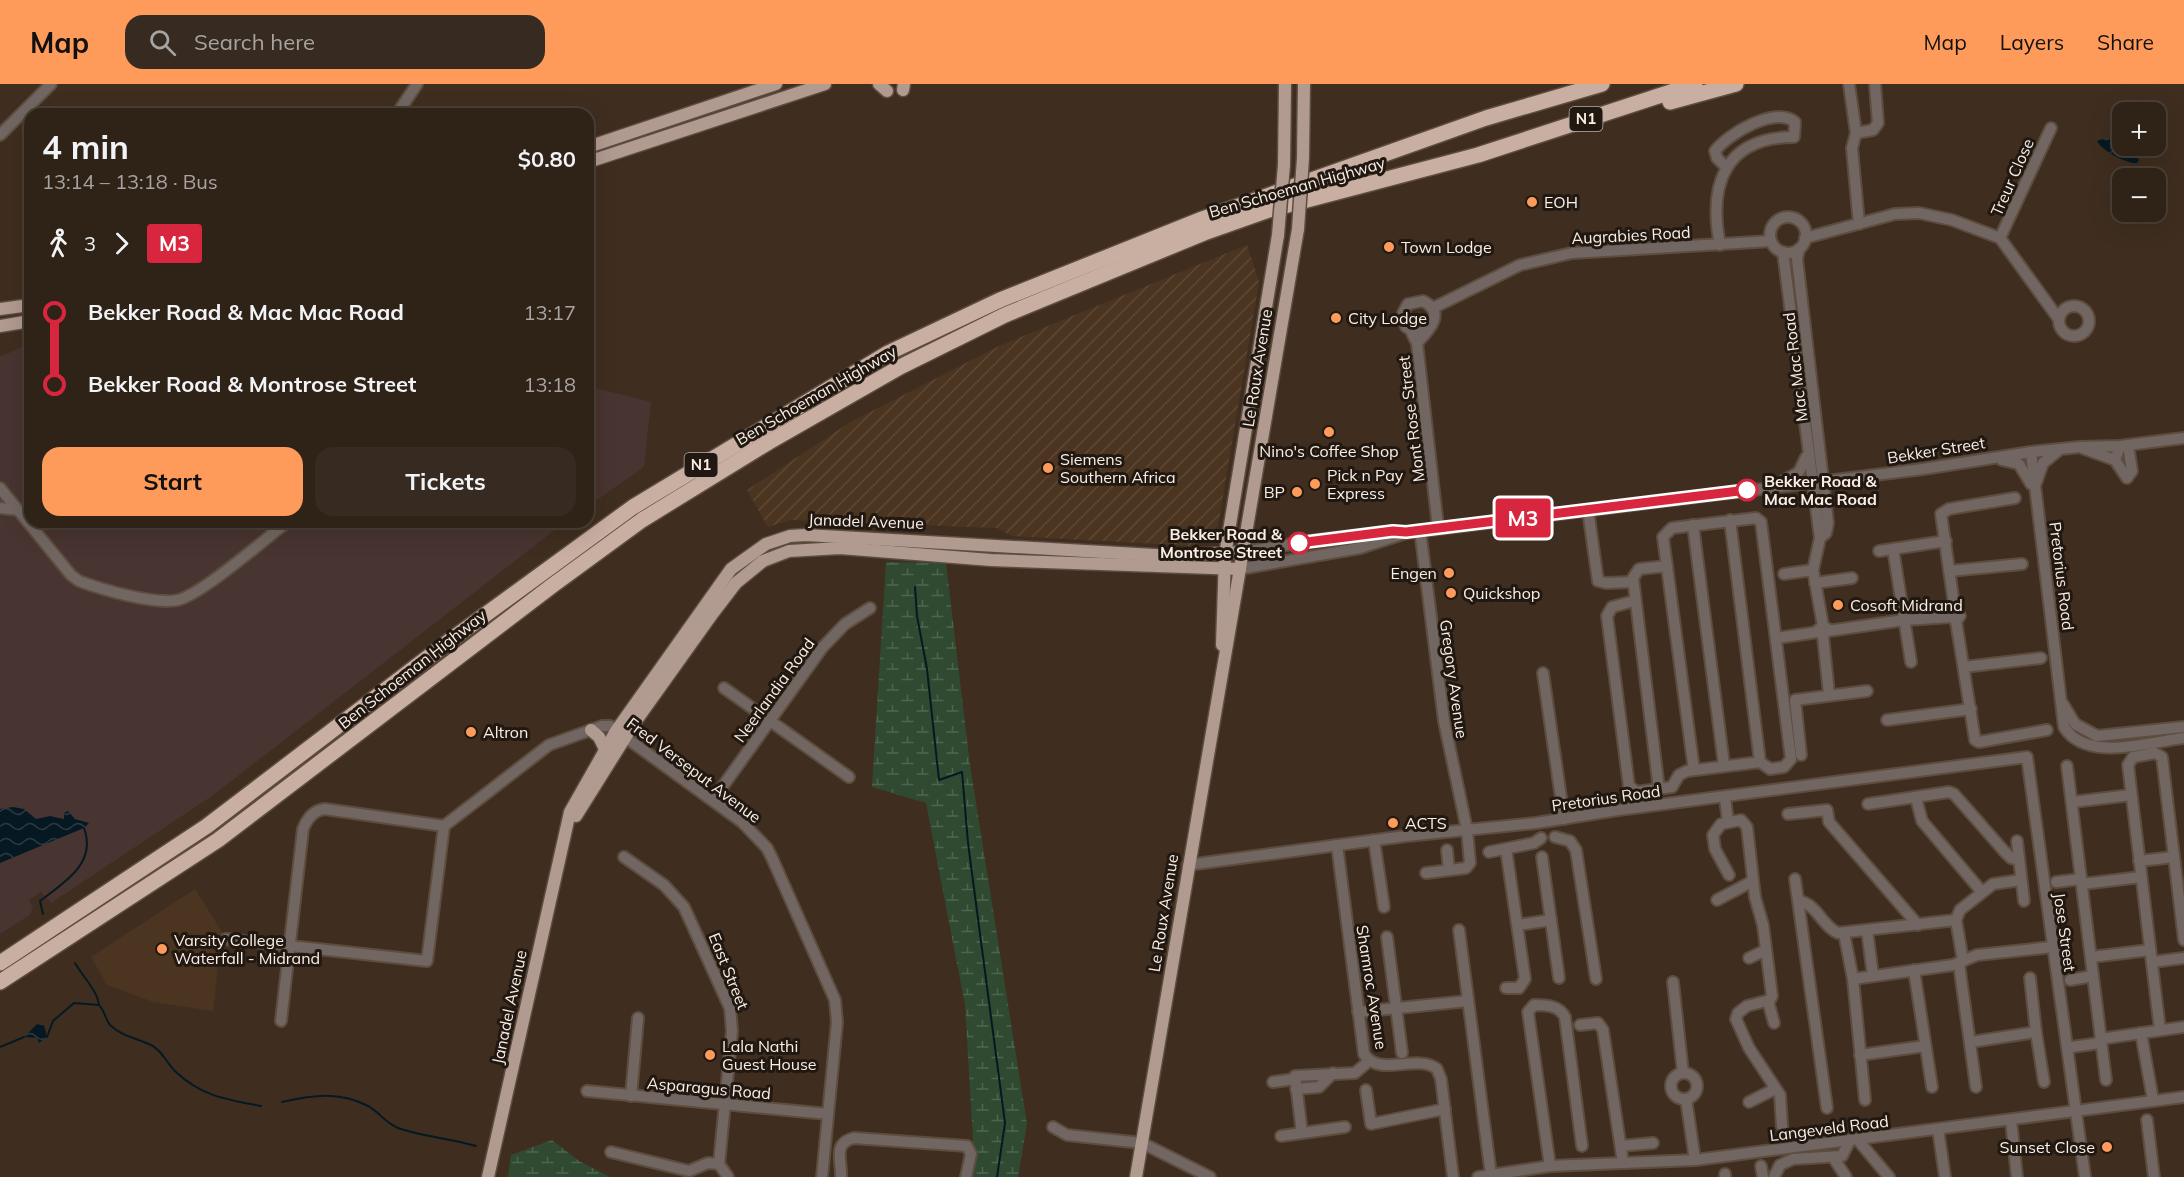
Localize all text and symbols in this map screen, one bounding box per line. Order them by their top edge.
search box [125,15,545,69]
text: Map [30,25,89,60]
icon: search [146,26,179,59]
text: Search here [194,28,315,56]
text: Map [1924,29,1967,55]
text: Layers [2000,29,2064,55]
text: Share [2097,29,2154,55]
map controls [2112,102,2166,222]
button: + [2112,102,2166,156]
road number: N1 [1570,107,1602,131]
text: 4 min [42,126,129,167]
street label: Treur Close [1986,135,2038,219]
text: $0.80 [518,145,576,173]
street label: Ben Schoeman Highway [1207,152,1388,222]
button: − [2112,168,2166,222]
text: 13:14 – 13:18 · Bus [42,169,218,194]
place label: EOH [1544,192,1578,212]
marker: EOH [1525,195,1539,209]
street label: Augrabies Road [1571,222,1691,248]
icon: walk [42,227,75,260]
icon: forward [105,227,138,260]
text: M3 [159,230,190,256]
text: 3 [84,231,96,256]
place label: Town Lodge [1401,237,1492,257]
marker: Town Lodge [1382,240,1396,254]
text: Bekker Road & Mac Mac Road [88,298,404,326]
text: 13:17 [523,300,576,325]
street label: Le Roux Avenue [1238,308,1276,428]
place label: City Lodge [1348,308,1427,328]
marker: City Lodge [1329,311,1343,325]
street label: Mac Mac Road [1778,311,1812,423]
street label: Ben Schoeman Highway [732,341,900,449]
street label: Mont Rose Street [1393,354,1429,483]
text: Bekker Road & Montrose Street [88,370,416,398]
text: 13:18 [523,372,576,397]
marker: Nino's Coffee Shop [1322,425,1336,439]
street label: Bekker Street [1886,432,1987,468]
place label: Nino's Coffee Shop [1259,441,1399,461]
button: Start [42,447,303,516]
button: Tickets [315,447,576,516]
place label: Siemens Southern Africa [1060,449,1176,487]
road number: N1 [684,453,718,477]
marker: Siemens Southern Africa [1041,461,1055,475]
place label: Pick n Pay Express [1327,465,1404,503]
place label: Bekker Road & Mac Mac Road [1764,471,1877,509]
marker: Pick n Pay Express [1308,477,1322,491]
marker: Bekker Road & Mac Mac Road [1736,479,1758,501]
place label: BP [1264,482,1285,502]
marker: BP [1290,485,1304,499]
line badge: M3 [1496,498,1550,538]
text: M3 [1508,505,1538,531]
street label: Janadel Avenue [808,509,924,533]
street label: Pretorius Road [2045,520,2079,632]
place label: Bekker Road & Montrose Street [1160,524,1283,562]
marker: Bekker Road & Montrose Street [1288,532,1310,554]
place label: Engen [1390,563,1437,583]
marker: Engen [1442,566,1456,580]
place label: Quickshop [1463,583,1540,603]
marker: Quickshop [1444,586,1458,600]
place label: Cosoft Midrand [1850,595,1963,615]
marker: Cosoft Midrand [1831,598,1845,612]
street label: Ben Schoeman Highway [334,605,490,733]
street label: Gregory Avenue [1436,618,1472,740]
street label: Neerlandia Road [729,634,819,746]
street label: Fred Verseput Avenue [623,713,765,827]
place label: Altron [483,722,528,742]
marker: Altron [464,725,478,739]
street label: Pretorius Road [1550,780,1662,816]
place label: ACTS [1405,813,1447,833]
marker: ACTS [1386,816,1400,830]
street label: Le Roux Avenue [1144,853,1182,973]
street label: Jose Street [2050,891,2080,973]
street label: Shamroc Avenue [1352,923,1392,1051]
place label: Varsity College Waterfall - Midrand [174,930,320,968]
street label: East Street [705,930,754,1013]
marker: Varsity College Waterfall - Midrand [155,942,169,956]
street label: Janadel Avenue [487,948,531,1066]
place label: Lala Nathi Guest House [722,1036,817,1074]
marker: Lala Nathi Guest House [703,1048,717,1062]
street label: Asparagus Road [646,1073,772,1103]
street label: Langeveld Road [1768,1111,1890,1145]
place label: Sunset Close [1999,1137,2095,1157]
marker: Sunset Close [2100,1140,2114,1154]

